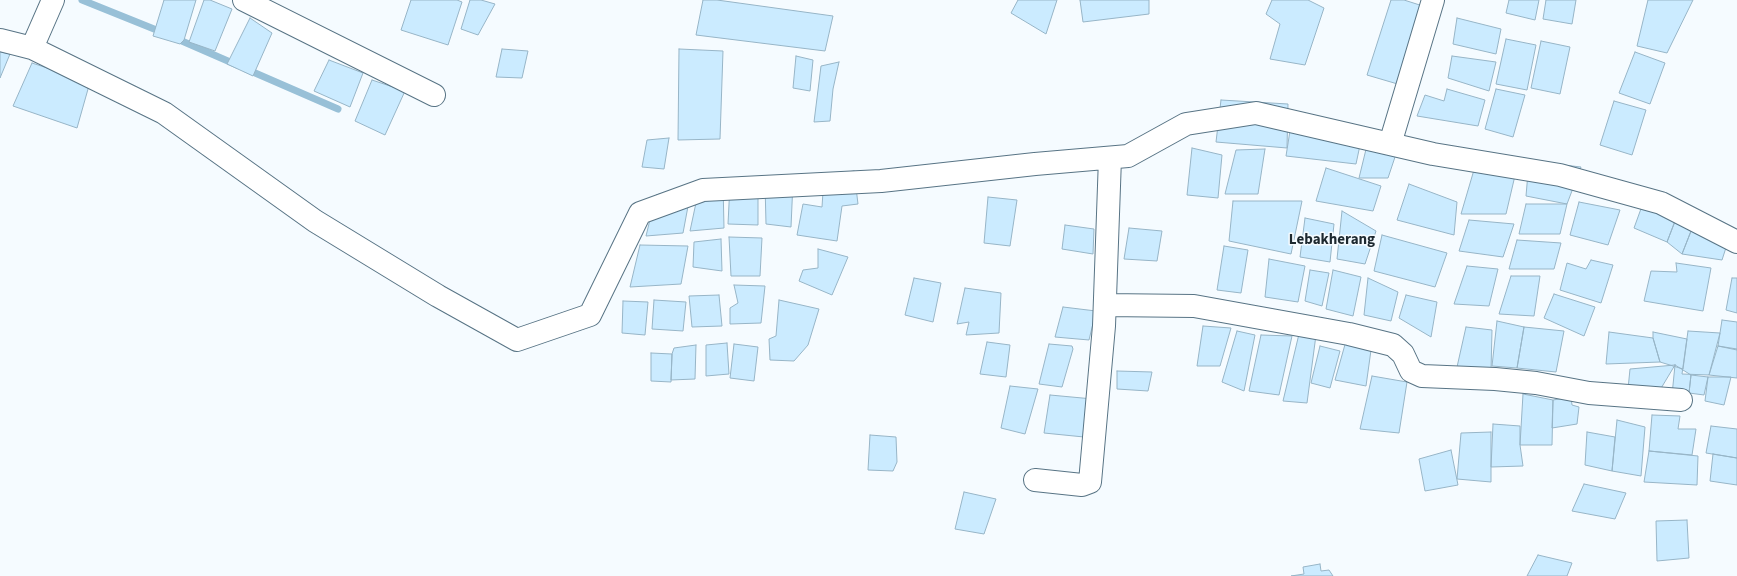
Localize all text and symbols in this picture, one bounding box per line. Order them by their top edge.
district label: Lebakherang [1289,232,1375,250]

